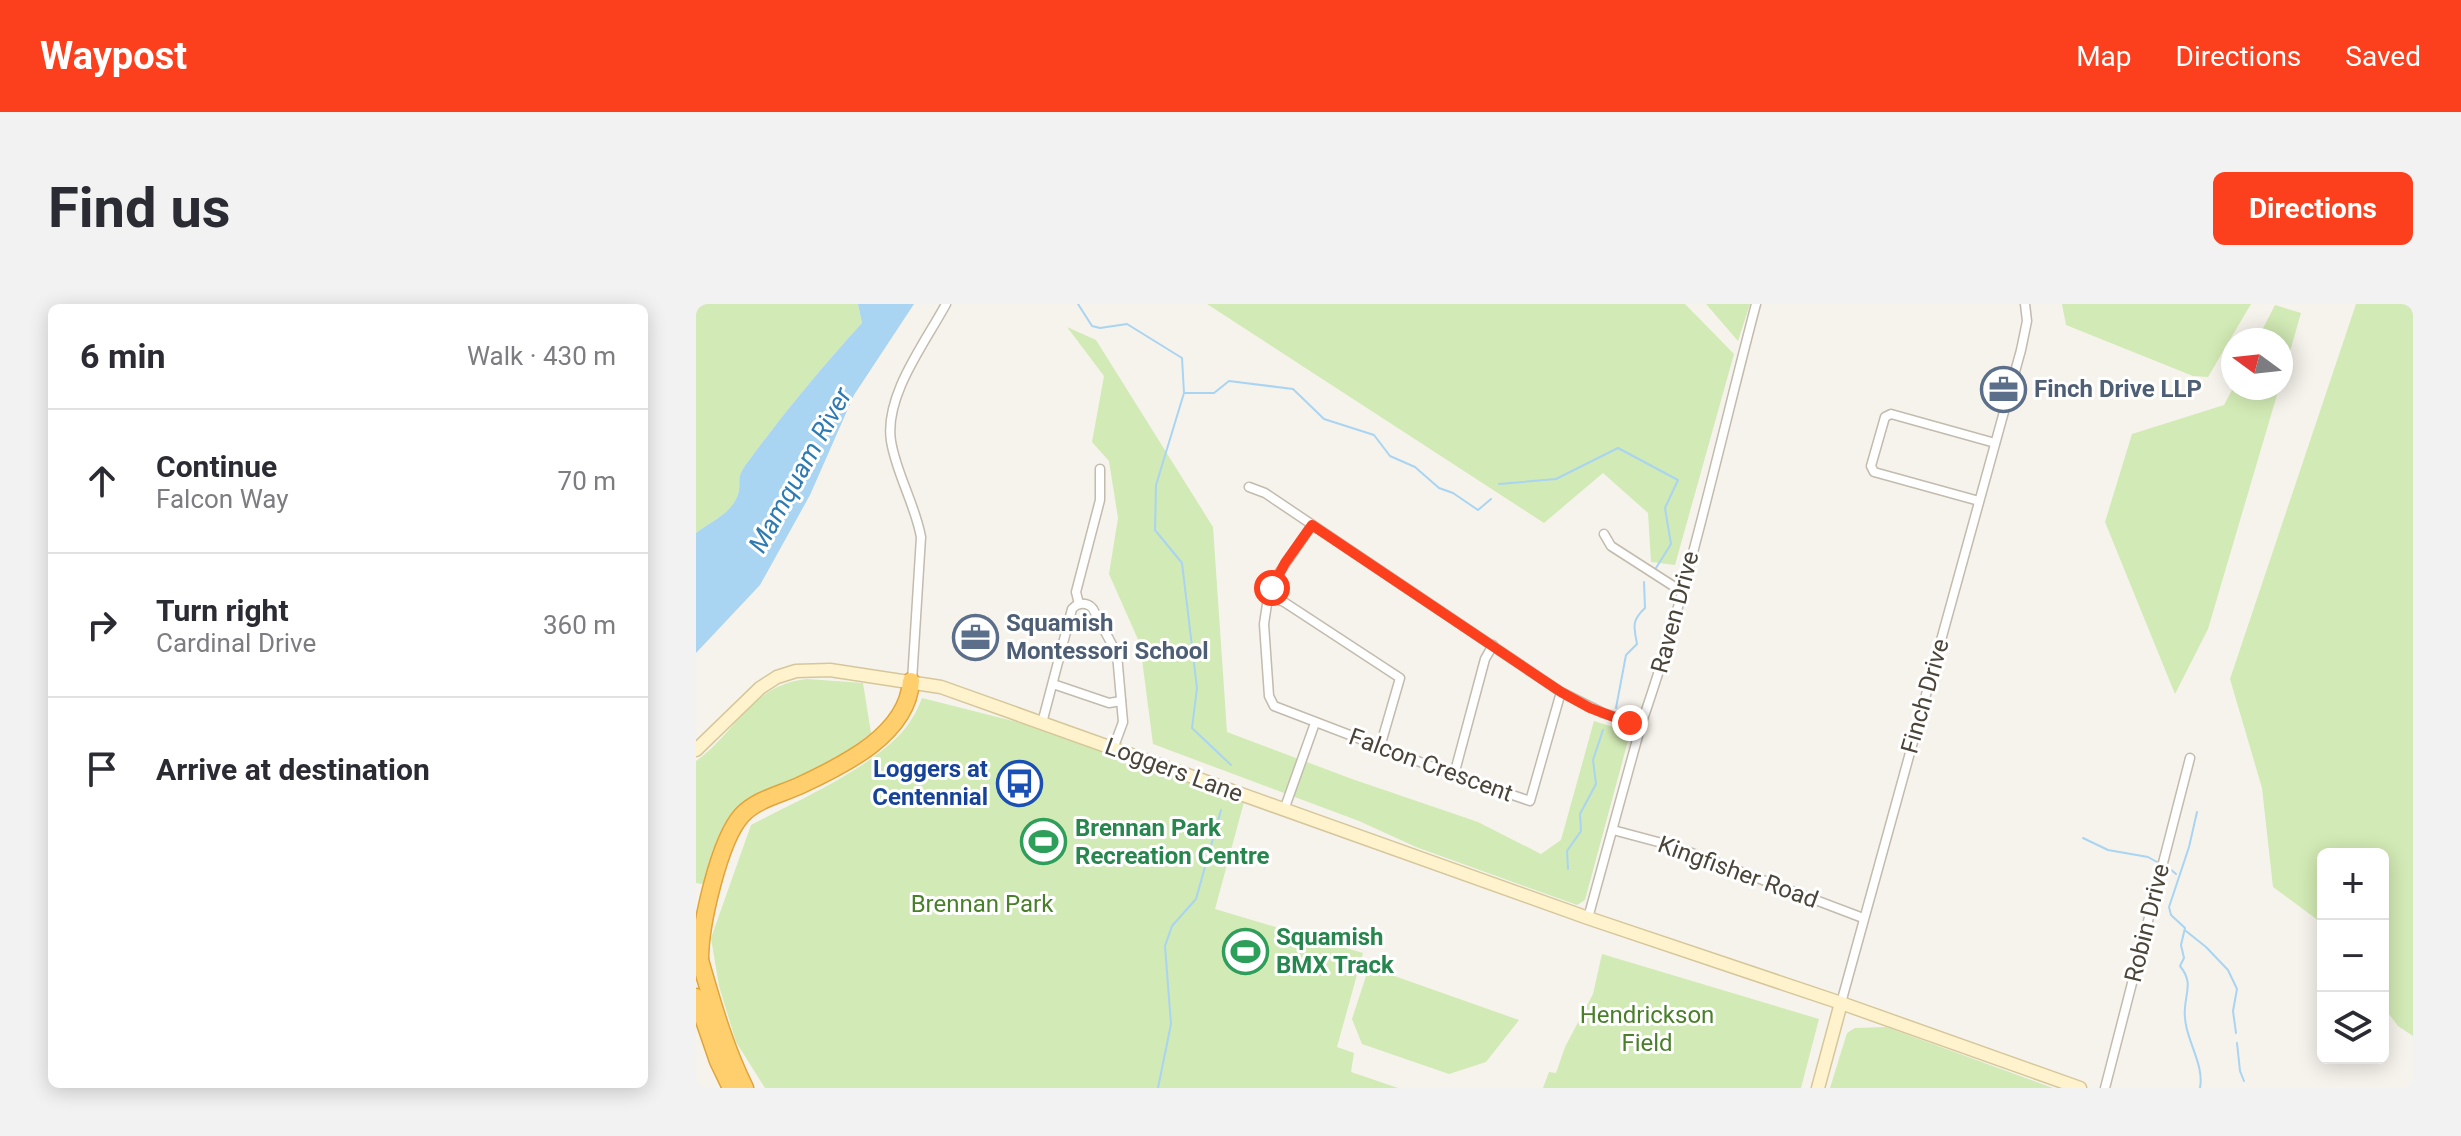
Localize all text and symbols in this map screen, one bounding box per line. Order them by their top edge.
text: Waypost [40,34,187,78]
text: Map [2076,40,2132,73]
text: Directions [2176,40,2301,73]
text: Saved [2345,40,2421,73]
button: Directions [2213,172,2413,245]
text: Find us [48,175,231,241]
north arrow [2221,328,2293,400]
text: 6 min [80,336,165,376]
text: Walk · 430 m [467,341,616,371]
office icon: Finch Drive LLP [1979,365,2027,413]
place label: Finch Drive LLP [2034,375,2202,403]
water label: Mamquam River [742,381,858,558]
text: Continue [156,449,277,484]
icon: ahead [80,459,124,503]
text: 70 m [558,466,616,496]
text: Falcon Way [156,484,289,514]
street label: Raven Drive [1645,548,1705,676]
route start [1254,570,1290,606]
text: Turn right [156,593,289,628]
icon: right [80,603,124,647]
place label: Squamish Montessori School [1006,609,1209,665]
text: 360 m [543,610,616,640]
office icon: Squamish Montessori School [951,613,999,661]
text: Cardinal Drive [156,628,316,658]
street label: Finch Drive [1895,635,1955,757]
route end [1612,705,1648,741]
street label: Falcon Crescent [1345,722,1517,808]
street label: Loggers Lane [1101,732,1247,808]
icon: arrive [80,747,124,791]
text: Arrive at destination [156,752,430,787]
place label: Loggers at Centennial [872,755,988,811]
bus stop icon: Loggers at Centennial [995,759,1043,807]
place label: Brennan Park Recreation Centre [1075,814,1269,870]
sports icon: Brennan Park Recreation Centre [1020,818,1068,866]
street label: Kingfisher Road [1654,830,1822,914]
map controls [2317,848,2389,1064]
button: + [2317,848,2389,920]
street label: Robin Drive [2119,861,2175,985]
park label: Brennan Park [911,890,1054,918]
button: − [2317,920,2389,992]
place label: Squamish BMX Track [1276,923,1395,979]
sports icon: Squamish BMX Track [1221,927,1269,975]
button: layers [2317,992,2389,1064]
park label: Hendrickson Field [1580,1001,1714,1057]

